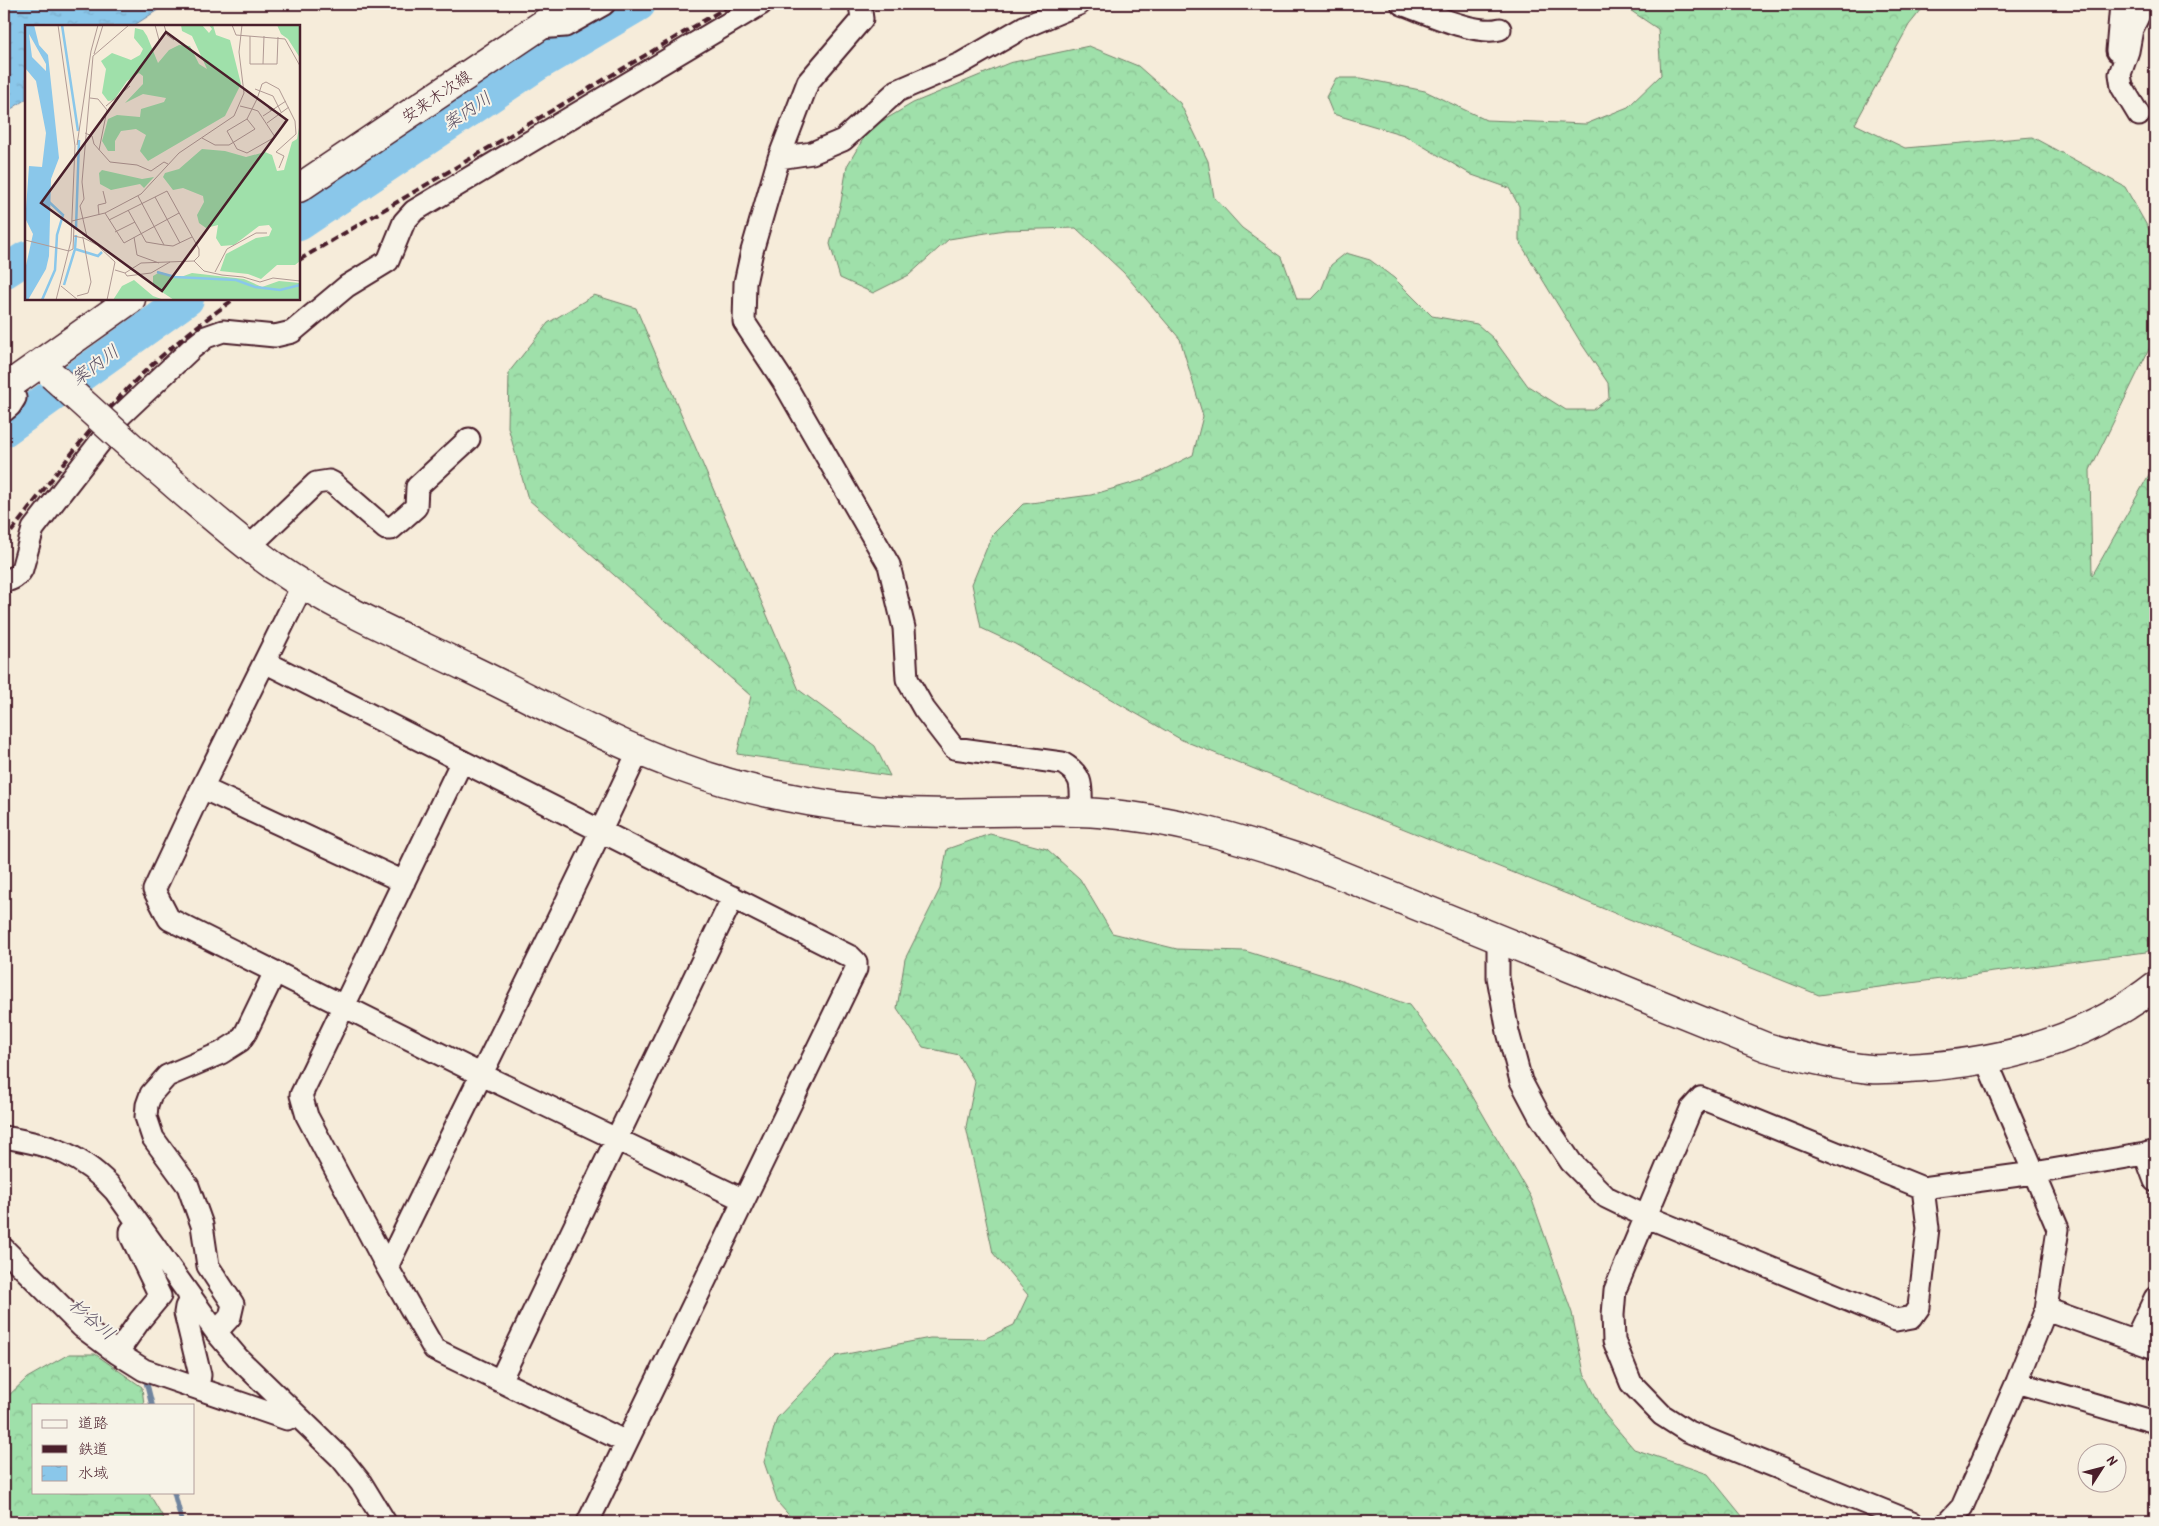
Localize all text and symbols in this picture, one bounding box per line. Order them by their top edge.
inset map [25,25,300,300]
street label: 安来木次線 [397,65,475,127]
water label: 案内川 [437,85,496,136]
water label: 案内川 [66,339,124,391]
water label: 杉谷川 [64,1292,121,1346]
legend [32,1404,195,1494]
text: 道路 [78,1412,108,1433]
text: 鉄道 [78,1438,108,1459]
north arrow [2076,1444,2126,1494]
text: N [2103,1451,2123,1469]
text: 水域 [78,1462,108,1483]

